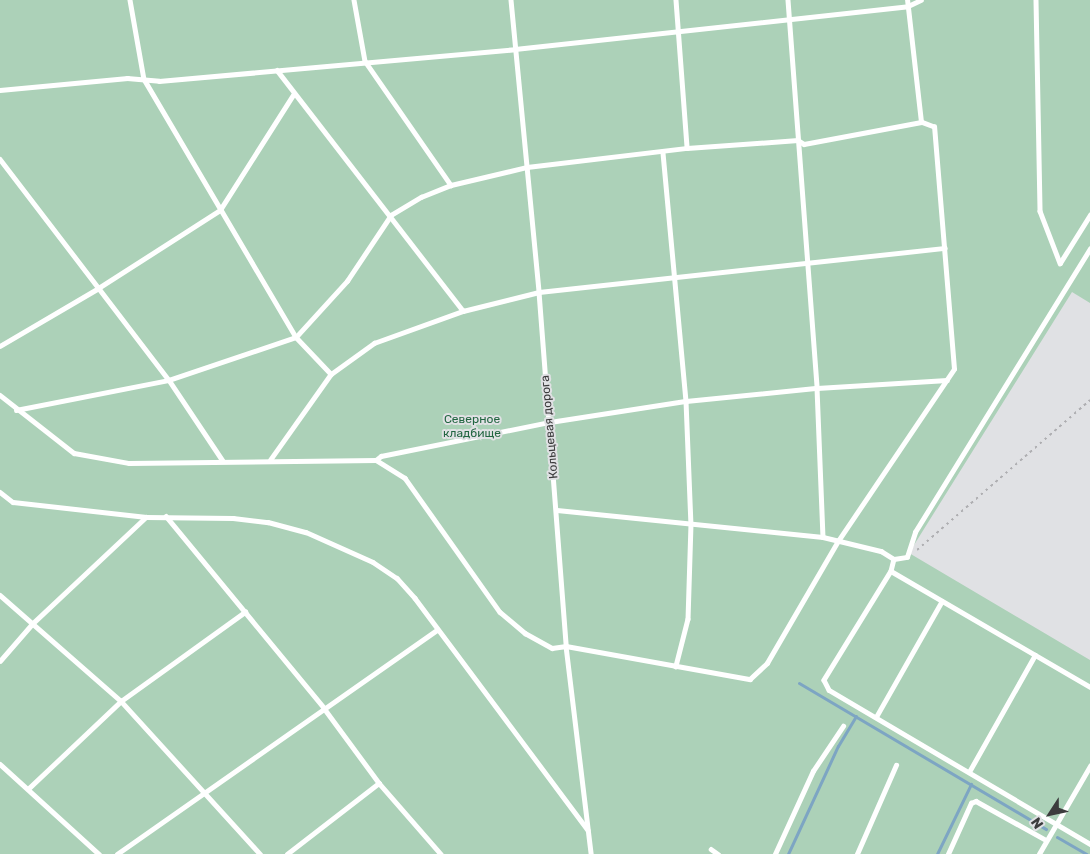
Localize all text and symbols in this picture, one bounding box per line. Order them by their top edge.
street label: Кольцевая дорога [538,375,562,479]
park label: Северное кладбище [443,413,501,441]
north arrow [1025,789,1075,839]
text: N [1027,814,1047,832]

